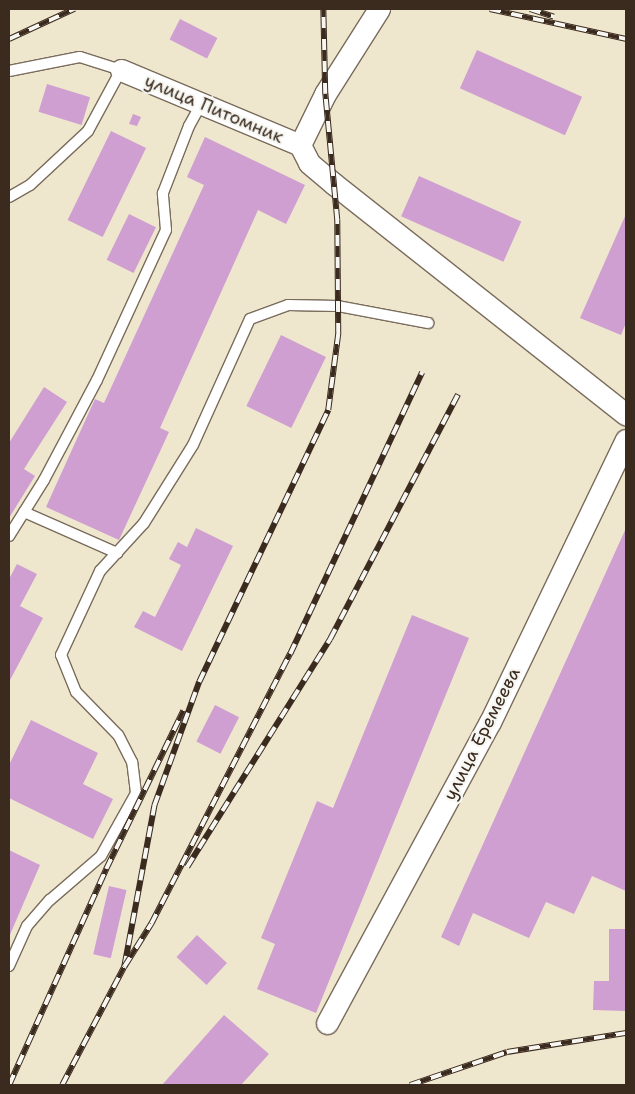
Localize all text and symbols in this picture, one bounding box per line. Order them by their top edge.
street label: улица Питомник [141,70,287,148]
street label: улица Еремеева [439,664,525,804]

